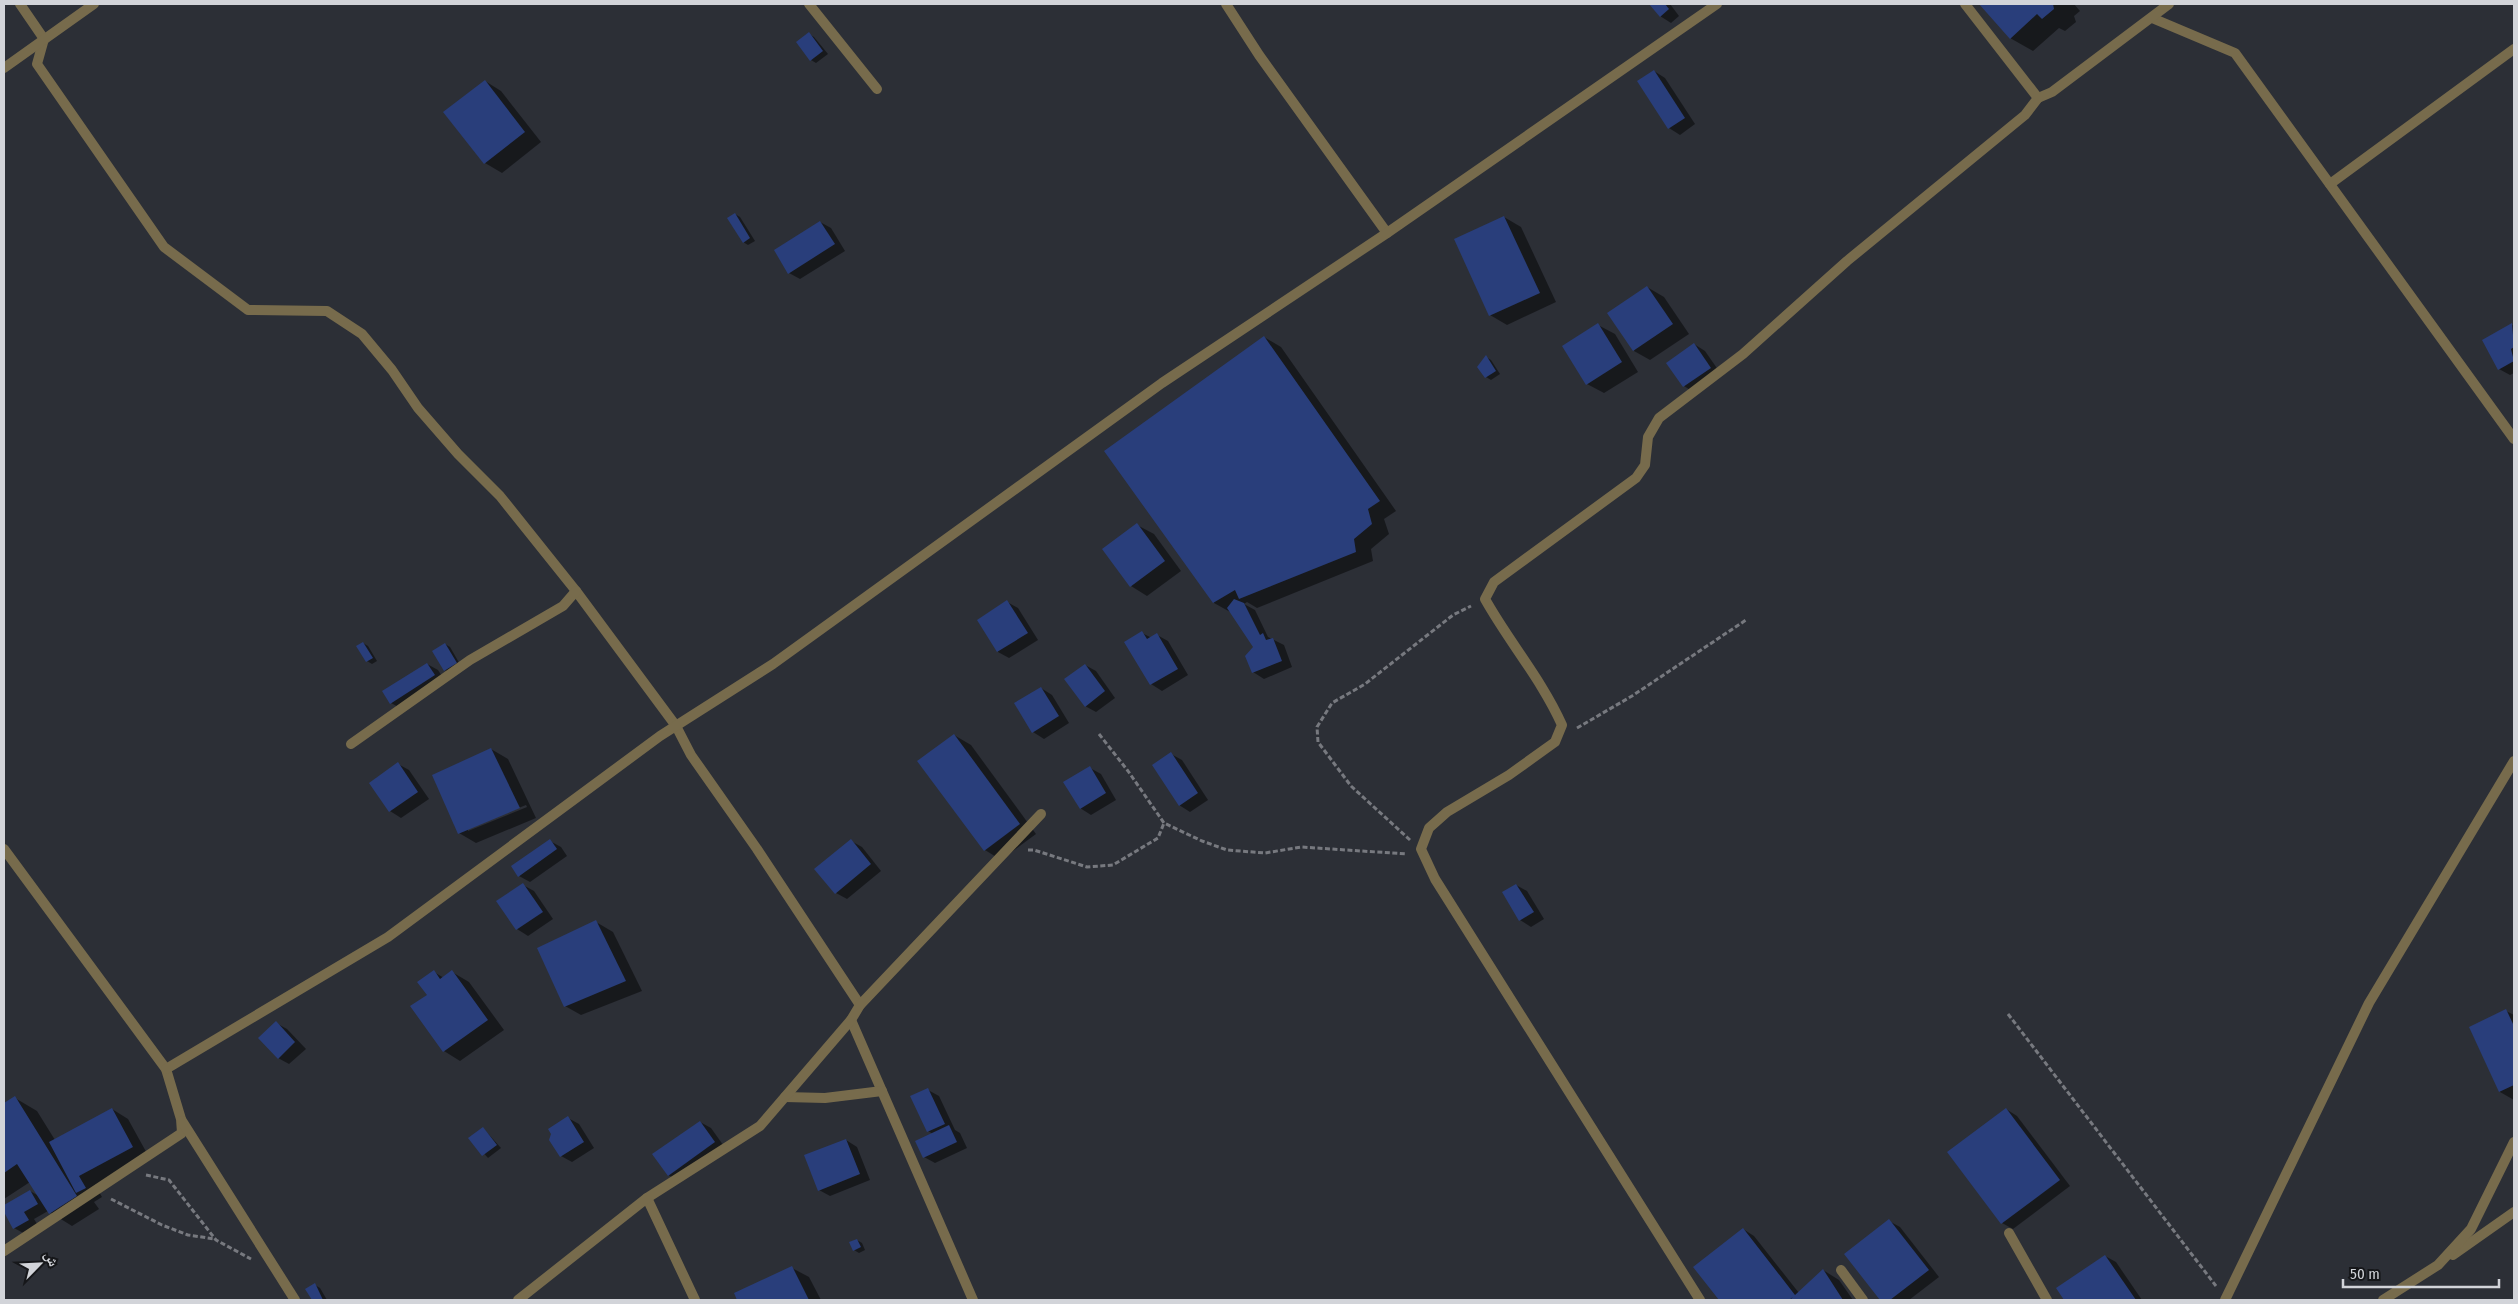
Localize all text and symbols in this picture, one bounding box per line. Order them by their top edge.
north arrow [15,1239,65,1289]
text: ش [41,1249,62,1269]
scale bar [2343,1256,2499,1288]
text: 50 m [2350,1265,2380,1283]

